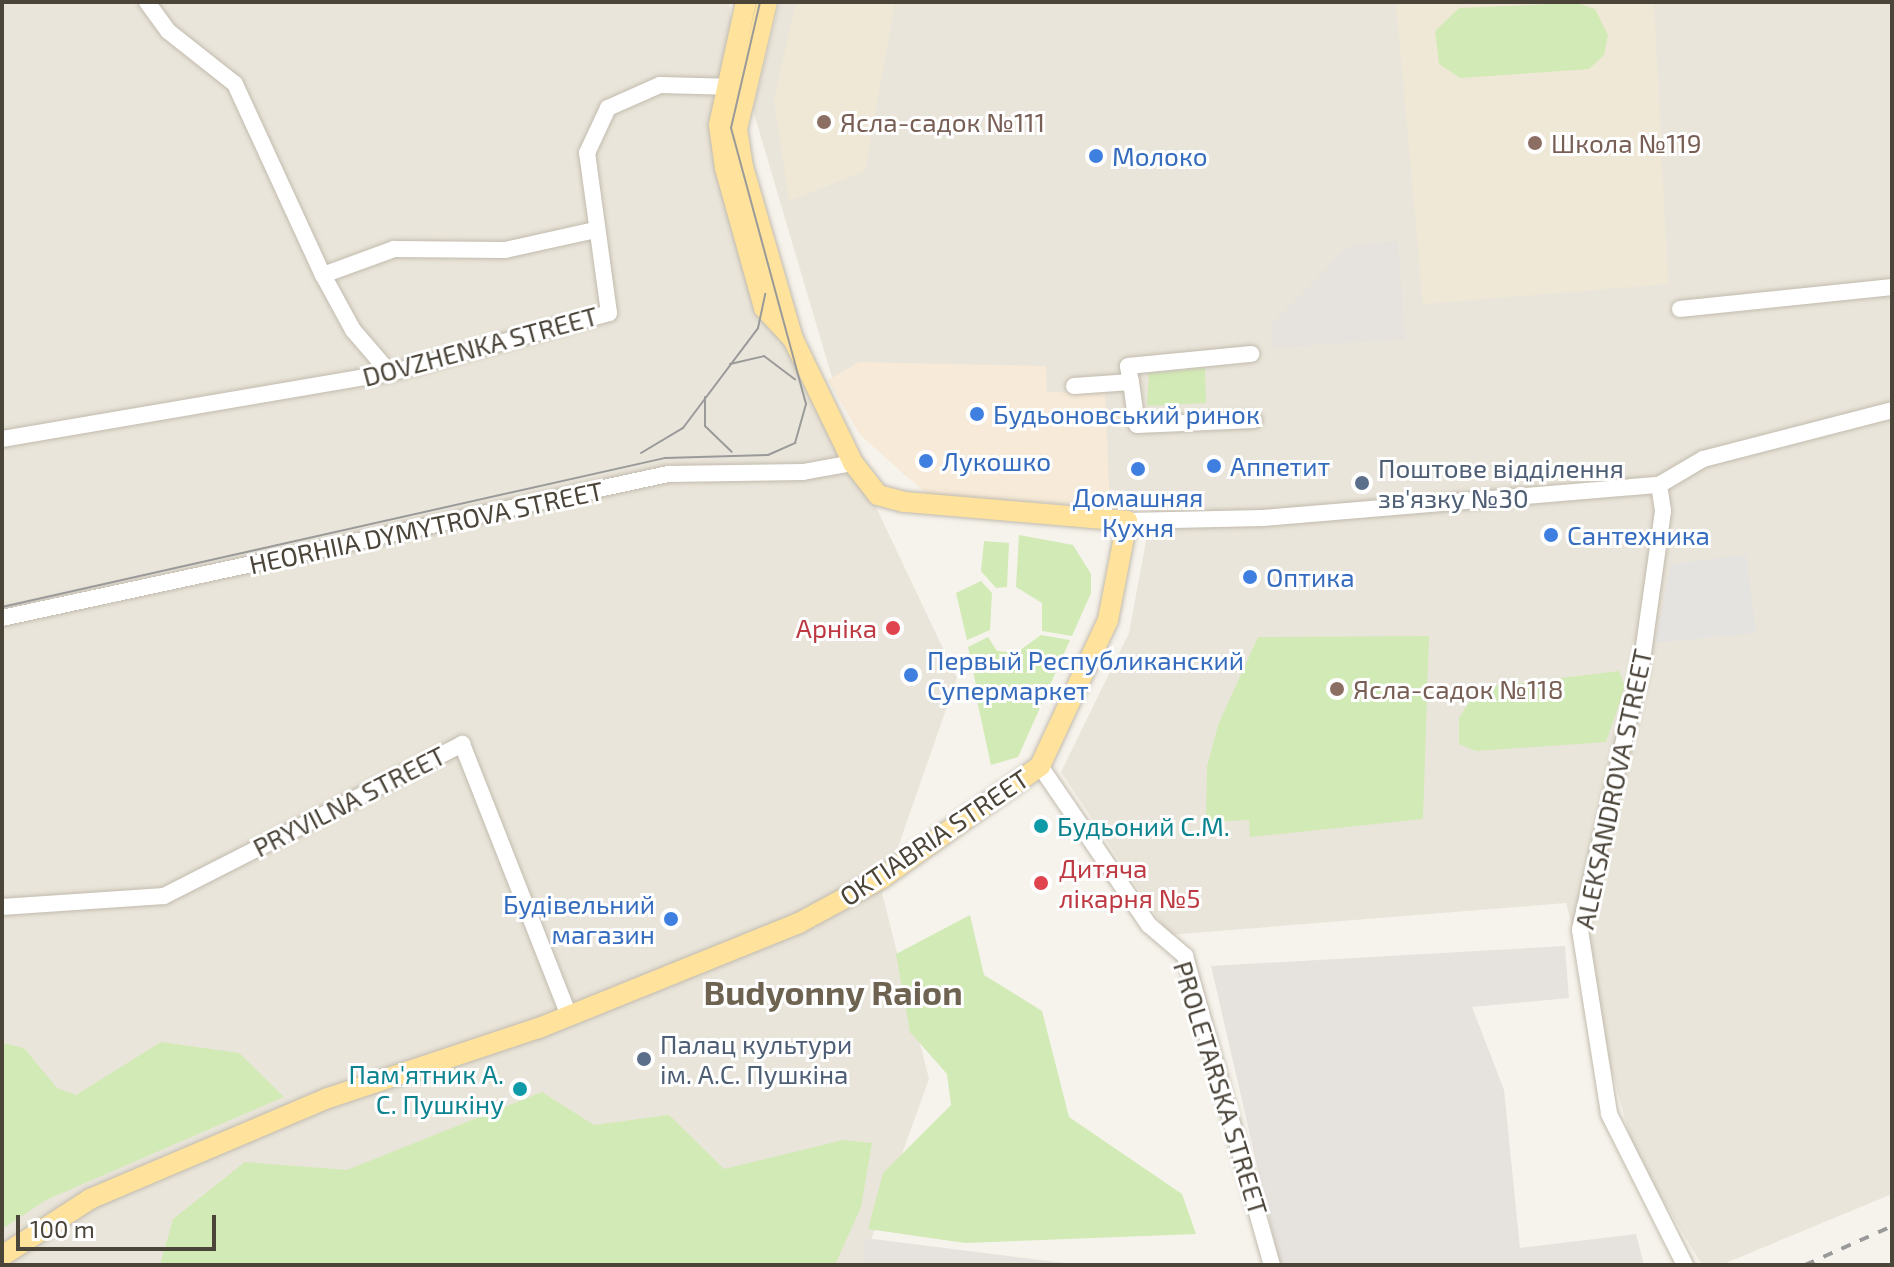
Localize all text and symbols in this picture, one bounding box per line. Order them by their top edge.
place label: Ясла-садок №111 [840,106,1045,138]
marker: Ясла-садок №111 [815,113,833,131]
place label: Школа №119 [1551,127,1702,159]
marker: Школа №119 [1526,134,1544,152]
place label: Молоко [1112,140,1208,172]
marker: Молоко [1087,147,1105,165]
street label: DOVZHENKA STREET [359,300,601,392]
place label: Будьоновський ринок [993,398,1260,430]
marker: Будьоновський ринок [968,405,986,423]
place label: Лукошко [942,445,1051,477]
place label: Аппетит [1230,450,1330,482]
marker: Лукошко [917,452,935,470]
place label: Поштове відділення зв'язку №30 [1378,452,1624,514]
marker: Аппетит [1205,457,1223,475]
marker: Домашняя Кухня [1129,460,1147,478]
street label: HEORHIIA DYMYTROVA STREET [245,474,607,580]
marker: Поштове відділення зв'язку №30 [1353,474,1371,492]
place label: Домашняя Кухня [1073,481,1203,542]
place label: Сантехника [1567,519,1710,551]
marker: Сантехника [1542,526,1560,544]
place label: Оптика [1266,561,1355,593]
marker: Оптика [1241,568,1259,586]
place label: Арніка [796,612,877,644]
marker: Арніка [884,619,902,637]
place label: Первый Республиканский Супермаркет [927,644,1244,706]
street label: ALEKSANDROVA STREET [1568,646,1658,932]
marker: Первый Республиканский Супермаркет [902,666,920,684]
place label: Ясла-садок №118 [1353,673,1563,705]
marker: Ясла-садок №118 [1328,680,1346,698]
street label: PRYVILNA STREET [247,739,451,863]
street label: OKTIABRIA STREET [833,762,1035,912]
place label: Будьоний С.М. [1057,810,1230,842]
marker: Будьоний С.М. [1032,817,1050,835]
place label: Дитяча лікарня №5 [1059,852,1200,914]
marker: Дитяча лікарня №5 [1030,872,1052,894]
place label: Будівельний магазин [503,888,655,950]
marker: Будівельний магазин [662,910,680,928]
street label: PROLETARSKA STREET [1167,957,1275,1219]
district label: Budyonny Raion [703,972,963,1012]
place label: Палац культури ім. А.С. Пушкіна [660,1028,852,1090]
marker: Палац культури ім. А.С. Пушкіна [635,1050,653,1068]
place label: Пам'ятник А. С. Пушкіну [349,1058,504,1120]
marker: Пам'ятник А. С. Пушкіну [511,1080,529,1098]
scale bar [20,1199,220,1249]
text: 100 m [30,1214,95,1243]

